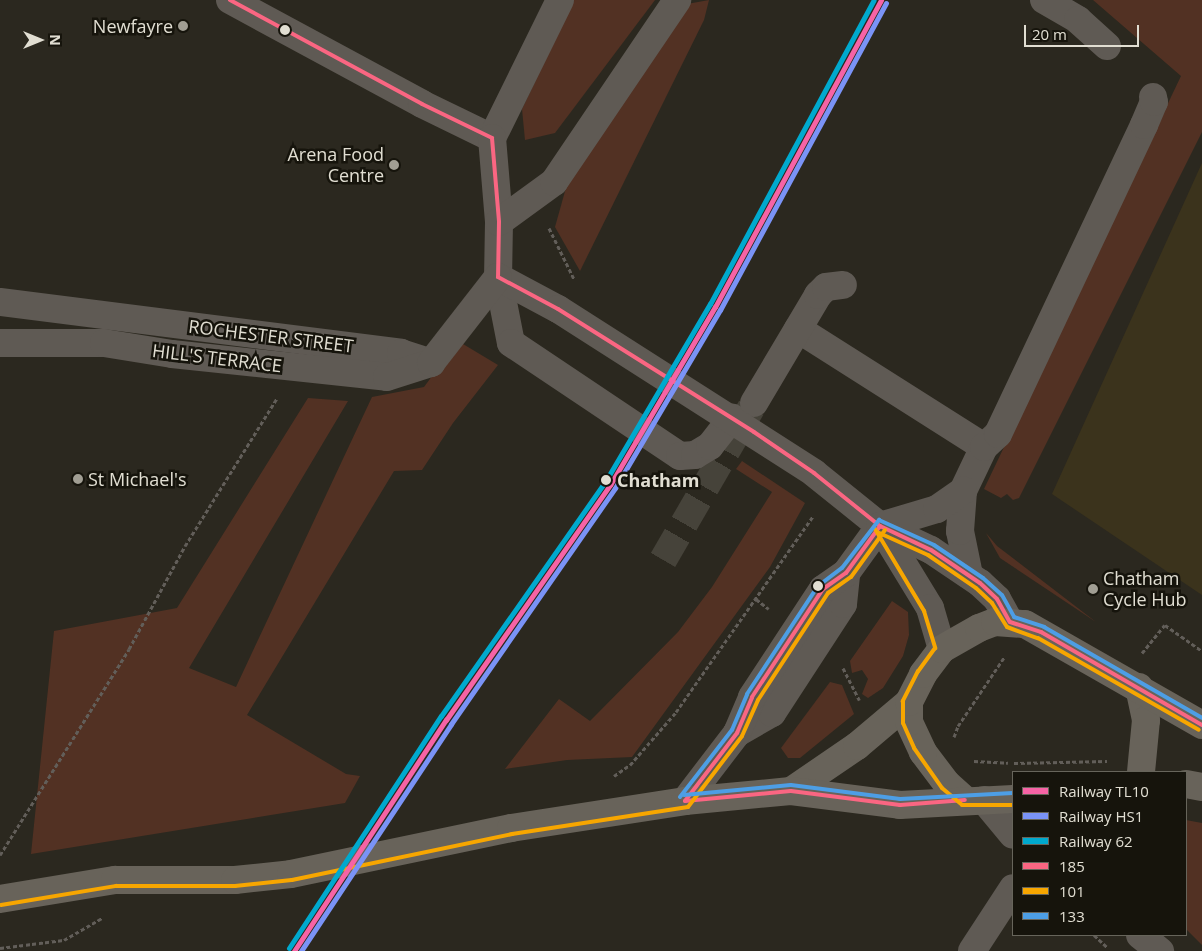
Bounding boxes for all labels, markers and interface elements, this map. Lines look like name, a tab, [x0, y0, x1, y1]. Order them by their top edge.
north arrow	[15, 15, 65, 65]
place label: Newfayre	[93, 15, 173, 37]
scale bar	[1027, 15, 1142, 47]
marker: Newfayre	[177, 20, 189, 32]
text: 20 m	[1032, 24, 1067, 44]
unlabelled marker	[280, 25, 290, 35]
text: N	[46, 34, 65, 46]
place label: Arena Food Centre	[287, 144, 384, 186]
marker: Arena Food Centre	[388, 159, 400, 171]
street label: ROCHESTER STREET	[187, 315, 355, 357]
street label: HILL'S TERRACE	[151, 339, 283, 377]
place label: St Michael's	[88, 468, 187, 490]
place label: Chatham	[617, 469, 699, 491]
marker: St Michael's	[72, 473, 84, 485]
marker: Chatham	[599, 473, 613, 487]
place label: Chatham Cycle Hub	[1103, 568, 1187, 610]
unlabelled marker	[813, 581, 823, 591]
marker: Chatham Cycle Hub	[1087, 583, 1099, 595]
legend	[1012, 771, 1187, 936]
text: Railway TL10	[1059, 781, 1149, 801]
text: Railway HS1	[1059, 806, 1143, 826]
text: Railway 62	[1059, 831, 1133, 851]
text: 185	[1059, 856, 1085, 876]
text: 101	[1059, 881, 1085, 901]
text: 133	[1059, 906, 1085, 926]

